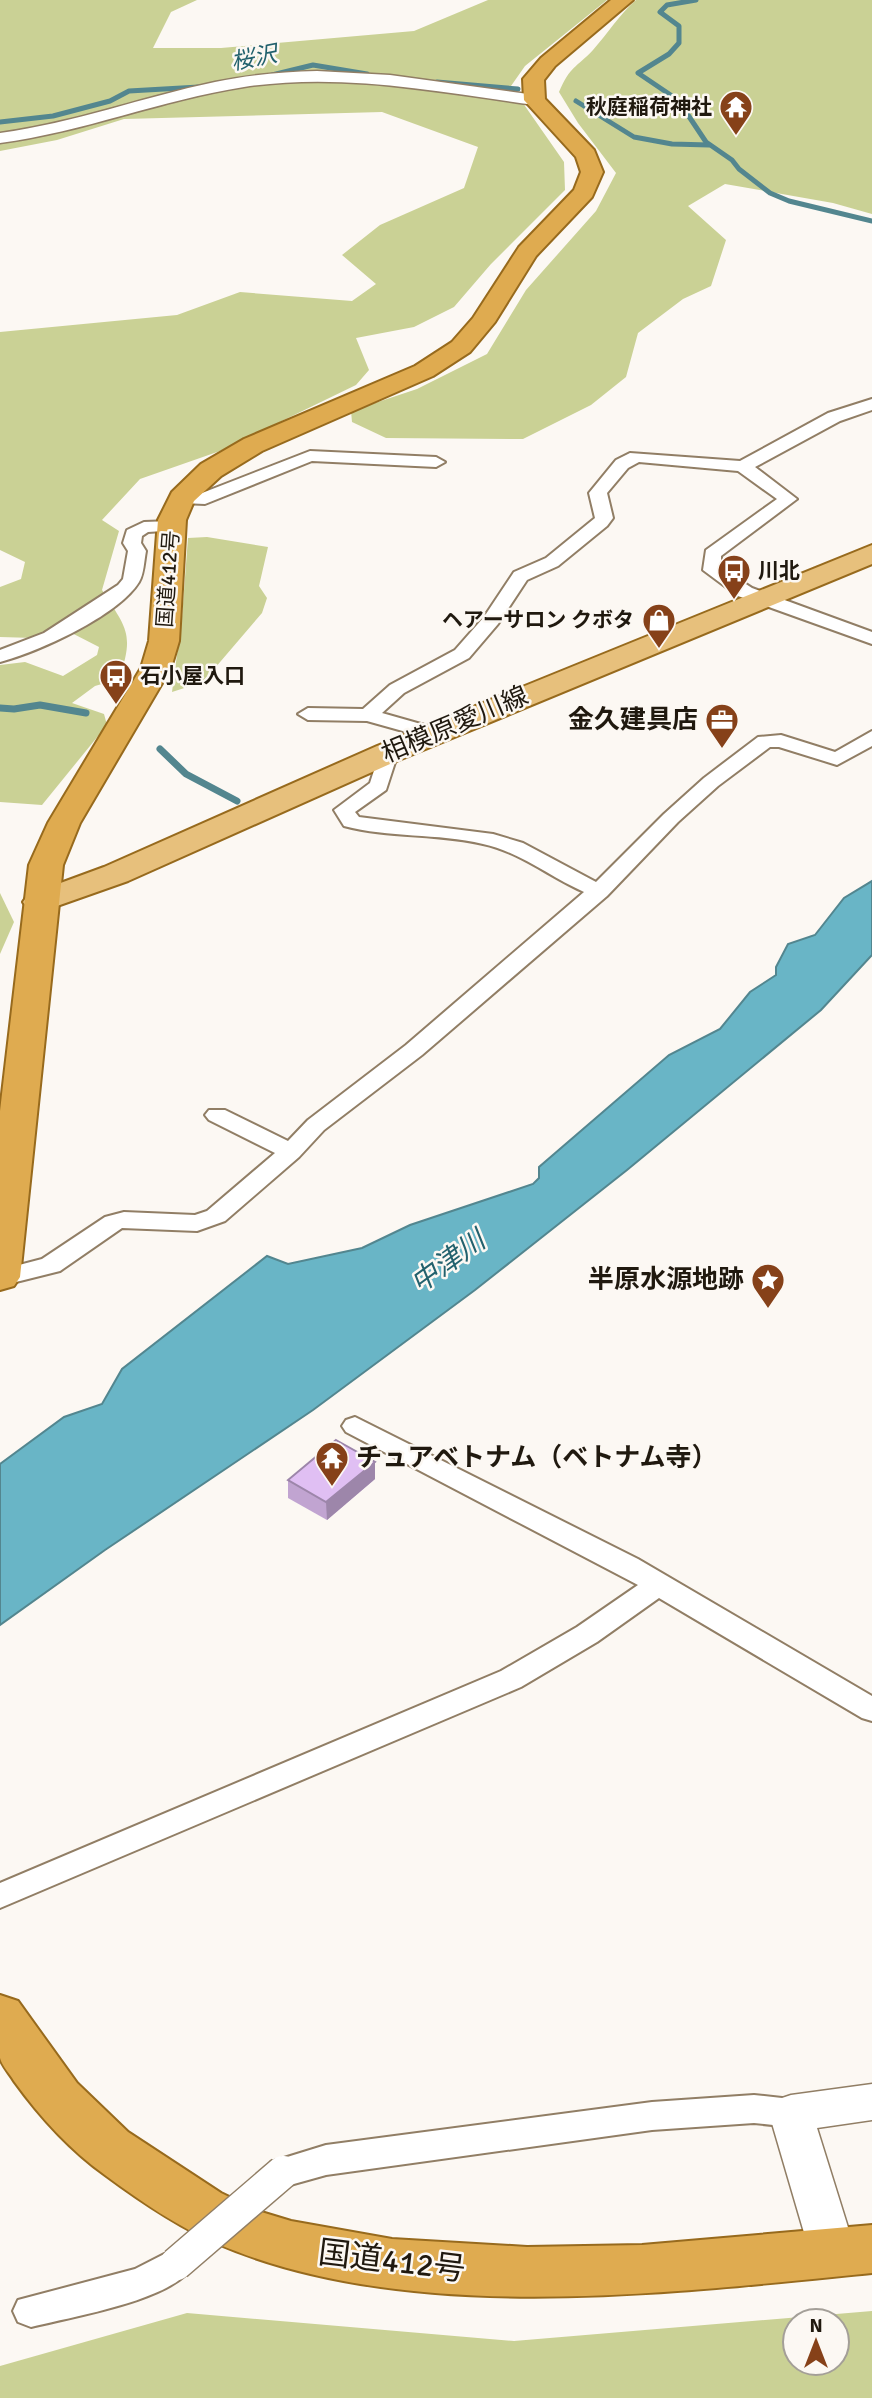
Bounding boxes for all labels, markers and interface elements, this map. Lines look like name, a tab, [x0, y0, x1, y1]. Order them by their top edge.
water label: 桜沢	[229, 39, 282, 77]
temple icon: 秋庭稲荷神社	[717, 88, 755, 137]
place label: 秋庭稲荷神社	[586, 94, 712, 120]
street label: 国道412号	[152, 530, 184, 628]
bus stop icon: 川北	[715, 552, 753, 601]
place label: 川北	[758, 558, 800, 584]
shop icon: ヘアーサロン クボタ	[640, 601, 678, 650]
place label: ヘアーサロン クボタ	[442, 607, 634, 633]
bus stop icon: 石小屋入口	[97, 657, 135, 706]
place label: 石小屋入口	[140, 663, 245, 689]
street label: 相模原愛川線	[377, 680, 533, 770]
office icon: 金久建具店	[703, 701, 741, 750]
place label: 金久建具店	[568, 704, 698, 736]
water label: 中津川	[404, 1222, 494, 1300]
place icon: 半原水源地跡	[749, 1261, 787, 1310]
place label: 半原水源地跡	[588, 1264, 744, 1296]
temple icon: チュアベトナム（ベトナム寺）	[313, 1439, 351, 1488]
place label: チュアベトナム（ベトナム寺）	[356, 1442, 717, 1474]
street label: 国道412号	[316, 2233, 468, 2289]
north arrow	[781, 2307, 851, 2377]
text: N	[809, 2314, 823, 2338]

